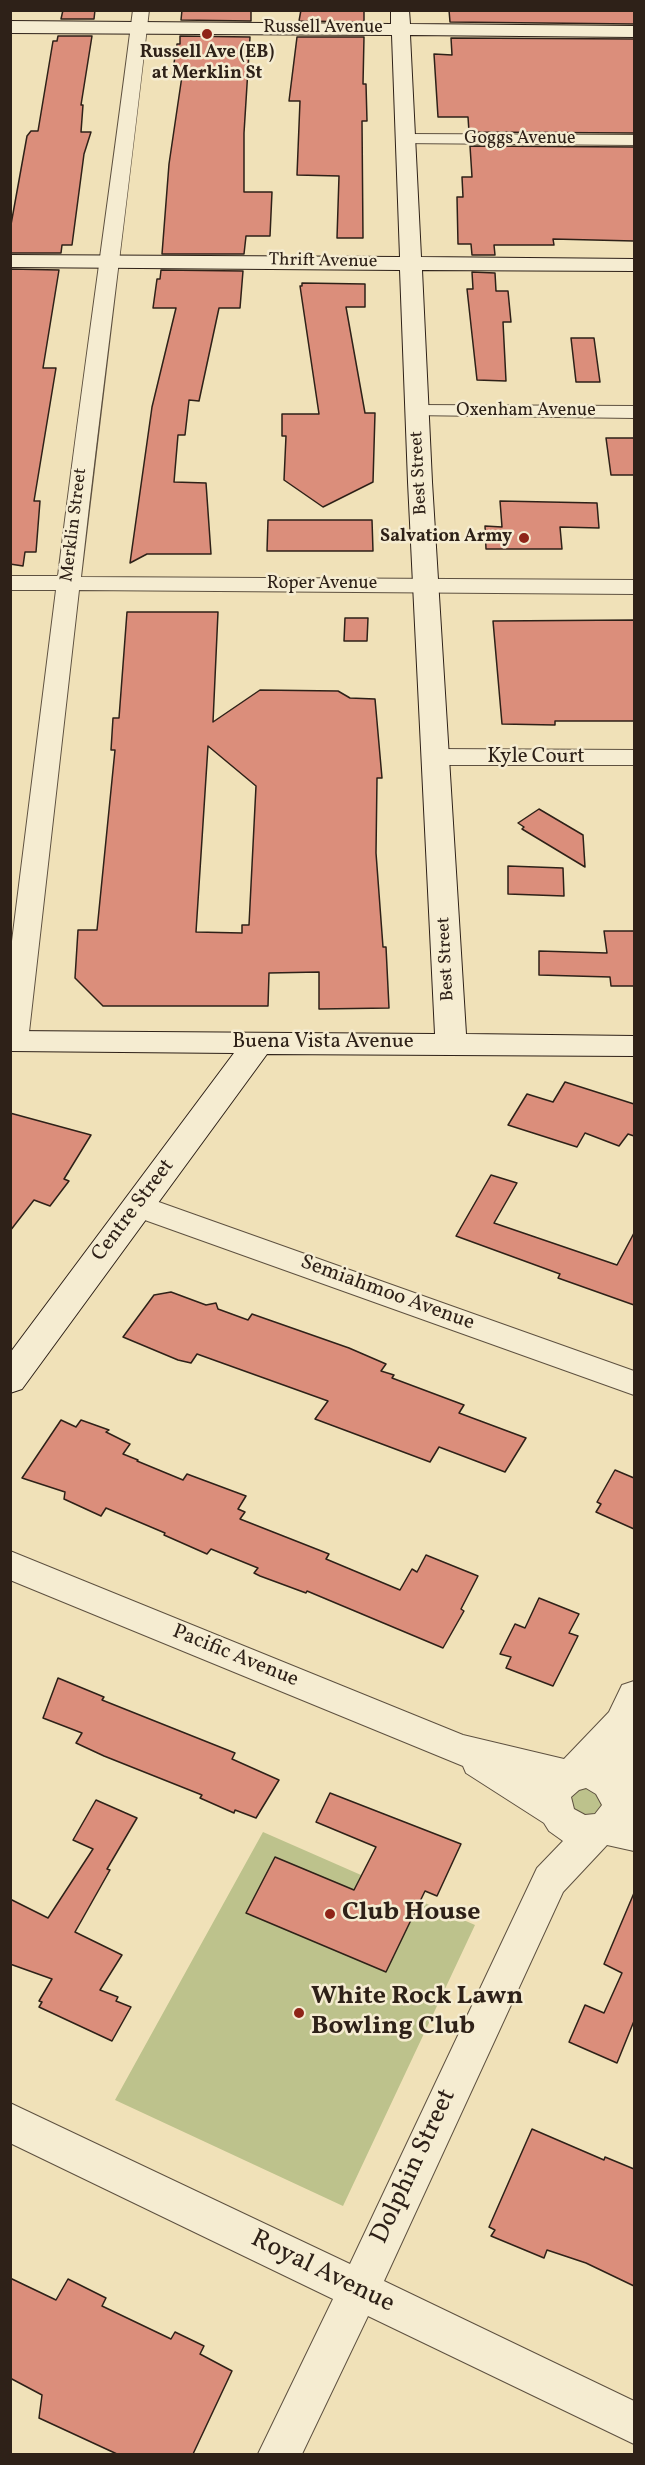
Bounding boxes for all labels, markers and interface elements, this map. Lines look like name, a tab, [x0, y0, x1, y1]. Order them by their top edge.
street label: Russell Avenue	[263, 18, 383, 40]
marker: Russell Ave (EB) at Merklin St	[200, 27, 214, 41]
place label: Russell Ave (EB) at Merklin St	[140, 43, 274, 86]
street label: Goggs Avenue	[464, 129, 576, 151]
street label: Thrift Avenue	[268, 250, 378, 274]
street label: Oxenham Avenue	[456, 401, 596, 423]
street label: Best Street	[407, 430, 433, 516]
street label: Merklin Street	[57, 467, 93, 583]
place label: Salvation Army	[380, 527, 512, 549]
marker: Salvation Army	[517, 531, 531, 545]
street label: Roper Avenue	[267, 574, 377, 596]
street label: Kyle Court	[487, 745, 585, 771]
street label: Best Street	[434, 916, 460, 1002]
street label: Buena Vista Avenue	[232, 1030, 414, 1056]
street label: Centre Street	[87, 1155, 181, 1267]
street label: Semiahmoo Avenue	[297, 1251, 477, 1337]
street label: Pacific Avenue	[168, 1620, 302, 1694]
place label: Club House	[342, 1898, 481, 1930]
marker: Club House	[323, 1907, 337, 1921]
place label: White Rock Lawn Bowling Club	[311, 1982, 523, 2044]
marker: White Rock Lawn Bowling Club	[292, 2006, 306, 2020]
street label: Dolphin Street	[366, 2085, 464, 2249]
street label: Royal Avenue	[245, 2225, 399, 2321]

